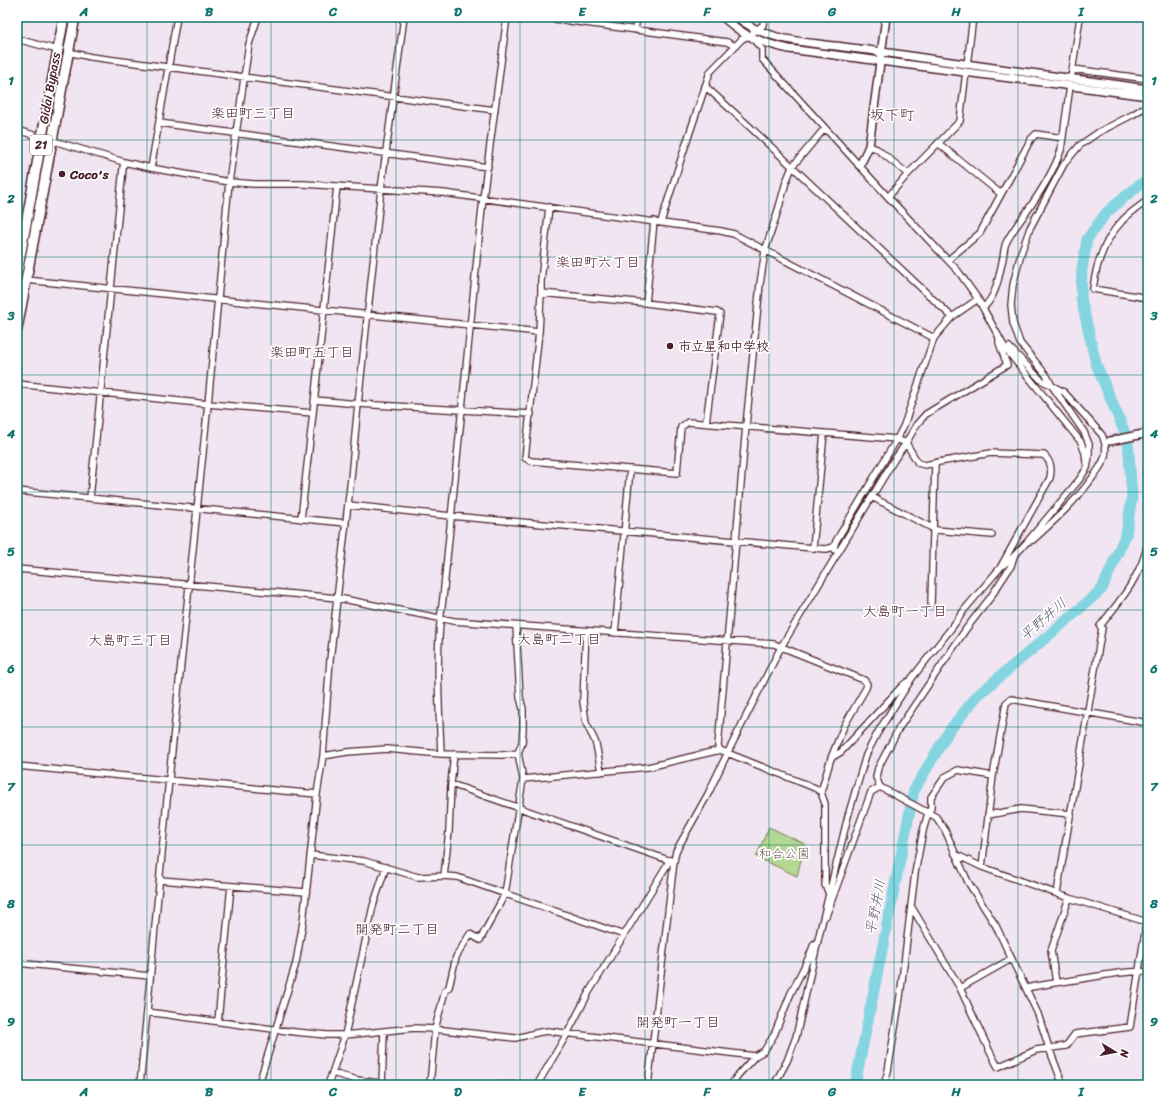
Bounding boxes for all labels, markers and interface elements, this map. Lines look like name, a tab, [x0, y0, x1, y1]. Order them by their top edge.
text: A	[79, 0, 88, 23]
text: B	[205, 0, 214, 23]
text: C	[328, 0, 338, 23]
text: D	[454, 0, 462, 23]
text: E	[578, 0, 587, 23]
text: F	[702, 0, 711, 23]
text: G	[827, 0, 837, 23]
text: H	[950, 0, 961, 23]
text: I	[1077, 0, 1085, 23]
street label: Gidai Bypass	[32, 50, 67, 126]
text: 1	[8, 69, 14, 92]
text: 1	[1151, 69, 1157, 92]
district label: 楽田町三丁目	[211, 101, 295, 126]
district label: 坂下町	[869, 102, 915, 128]
road number: 21	[30, 135, 52, 155]
place label: Coco's	[69, 163, 110, 186]
marker: Coco's	[57, 169, 67, 179]
text: 2	[6, 187, 15, 210]
text: 2	[1149, 187, 1158, 210]
district label: 楽田町六丁目	[556, 250, 640, 275]
text: 3	[6, 304, 15, 327]
text: 3	[1149, 304, 1158, 327]
place label: 市立星和中学校	[678, 335, 769, 358]
district label: 楽田町五丁目	[270, 340, 354, 365]
marker: 市立星和中学校	[665, 341, 675, 351]
text: 4	[6, 422, 16, 445]
text: 4	[1149, 422, 1159, 445]
text: 5	[7, 540, 15, 563]
text: 5	[1150, 540, 1158, 563]
water label: 平野井川	[1014, 592, 1073, 647]
district label: 大島町一丁目	[863, 599, 947, 624]
district label: 大島町二丁目	[517, 627, 601, 652]
district label: 大島町三丁目	[88, 628, 172, 653]
text: 6	[6, 657, 15, 680]
text: 6	[1149, 657, 1158, 680]
text: 7	[7, 775, 16, 798]
text: 7	[1150, 775, 1159, 798]
park label: 和合公園	[758, 842, 810, 865]
water label: 平野井川	[858, 877, 893, 937]
text: 8	[6, 892, 15, 915]
text: 8	[1149, 892, 1158, 915]
district label: 開発町二丁目	[355, 917, 439, 942]
text: 9	[7, 1010, 15, 1033]
district label: 開発町一丁目	[636, 1010, 720, 1035]
text: 9	[1150, 1010, 1158, 1033]
north arrow	[1095, 1032, 1135, 1072]
text: N	[1114, 1047, 1135, 1059]
text: A	[79, 1080, 88, 1102]
text: B	[205, 1080, 214, 1102]
text: C	[328, 1080, 338, 1102]
text: D	[454, 1080, 462, 1102]
text: E	[578, 1080, 587, 1102]
text: F	[702, 1080, 711, 1102]
text: G	[827, 1080, 837, 1102]
text: H	[950, 1080, 961, 1102]
text: I	[1077, 1080, 1085, 1102]

